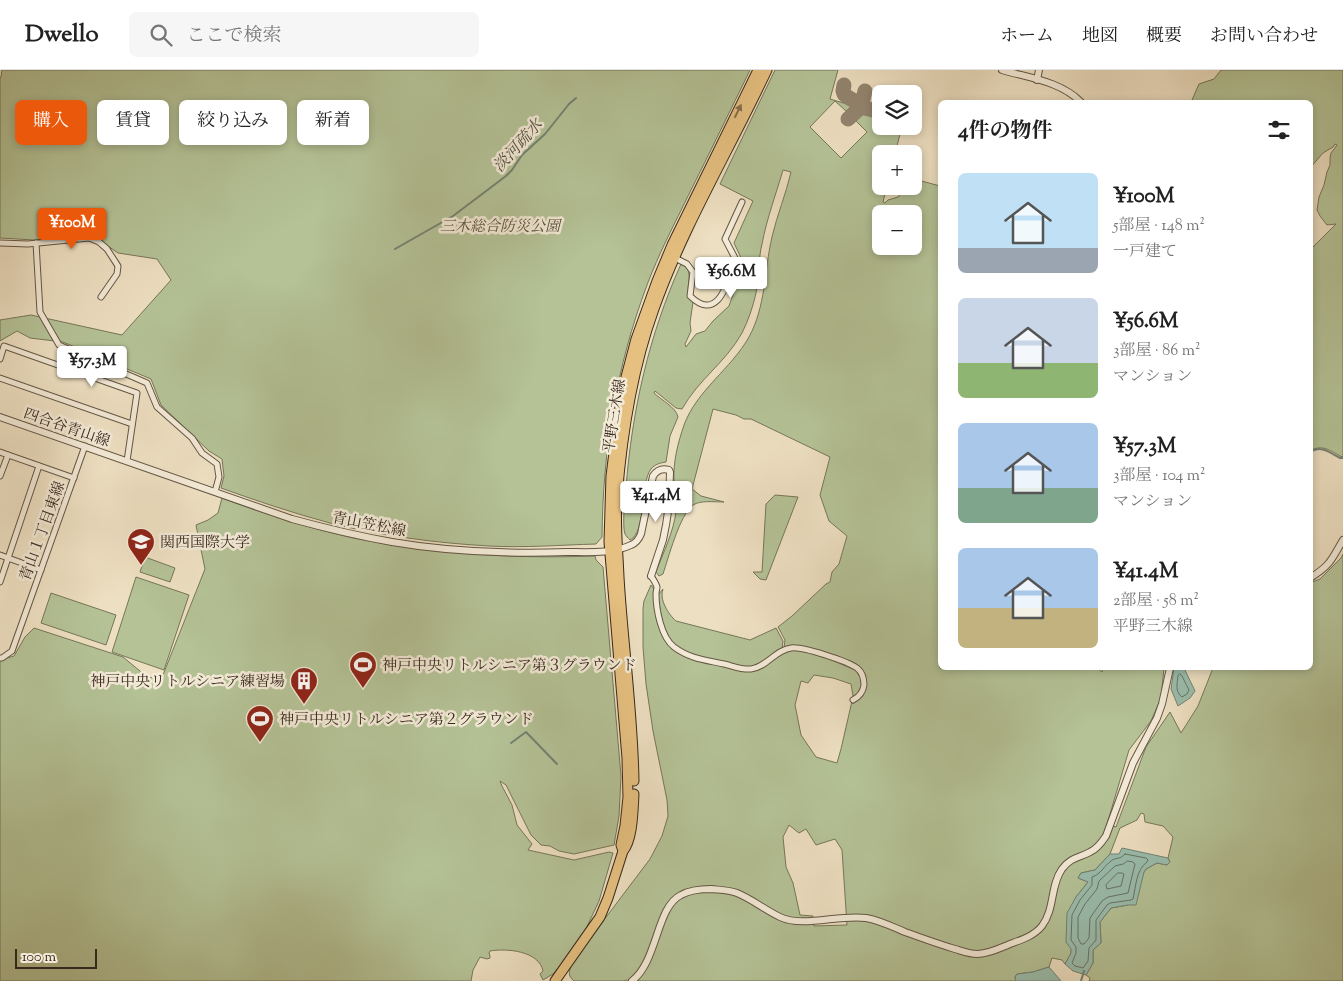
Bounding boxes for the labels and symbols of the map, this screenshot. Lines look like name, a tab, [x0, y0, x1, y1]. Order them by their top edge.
one-way arrow	[734, 104, 742, 118]
water label: 淡河疏水	[489, 114, 550, 178]
pin: ¥100M	[37, 208, 107, 250]
park label: 三木総合防災公園	[440, 217, 563, 238]
pin: ¥56.6M	[690, 256, 772, 299]
pin: ¥57.3M	[51, 346, 133, 388]
street label: 平野三木線	[599, 378, 632, 455]
street label: 四合谷青山線	[21, 404, 112, 453]
street label: 青山１丁目東線	[16, 479, 71, 584]
pin: ¥41.4M	[615, 480, 697, 523]
street label: 青山笠松線	[330, 508, 408, 543]
school or university icon: 関西国際大学	[126, 527, 156, 566]
place label: 関西国際大学	[160, 533, 250, 554]
sports icon: 神戸中央リトルシニア第３グラウンド	[348, 650, 378, 689]
place label: 神戸中央リトルシニア第３グラウンド	[382, 656, 637, 677]
building icon: 神戸中央リトルシニア練習場	[289, 666, 319, 705]
place label: 神戸中央リトルシニア練習場	[90, 672, 285, 693]
sports icon: 神戸中央リトルシニア第２グラウンド	[245, 704, 275, 743]
place label: 神戸中央リトルシニア第２グラウンド	[279, 710, 534, 731]
scale bar	[15, 946, 98, 969]

